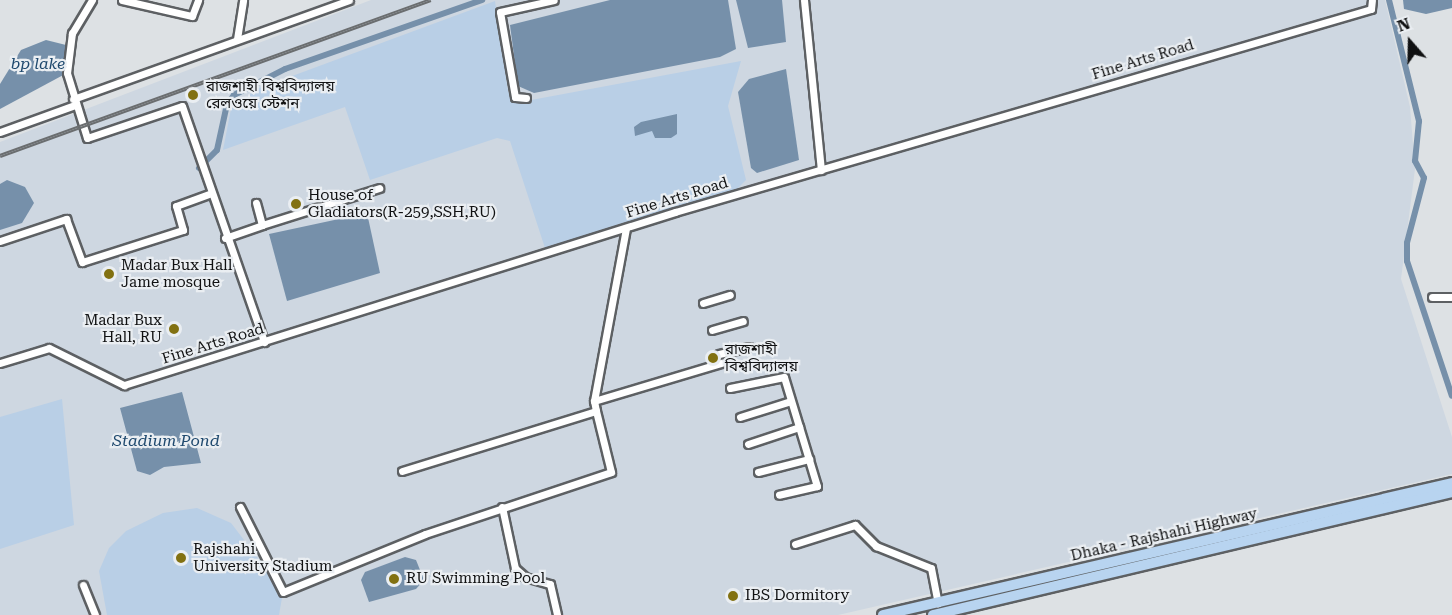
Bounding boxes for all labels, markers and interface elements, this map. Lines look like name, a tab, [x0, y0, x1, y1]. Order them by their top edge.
north arrow	[1380, 12, 1440, 72]
text: N	[1395, 14, 1413, 36]
street label: Fine Arts Road	[1090, 36, 1196, 84]
water label: bp lake	[11, 54, 65, 74]
place label: রাজশাহী বিশ্ববিদ্যালয় রেলওয়ে স্টেশন	[206, 77, 335, 112]
marker: রাজশাহী বিশ্ববিদ্যালয় রেলওয়ে স্টেশন	[184, 86, 202, 104]
street label: Fine Arts Road	[624, 174, 730, 222]
place label: House of Gladiators(R-259,SSH,RU)	[308, 186, 496, 221]
marker: House of Gladiators(R-259,SSH,RU)	[289, 197, 303, 211]
place label: Madar Bux Hall Jame mosque	[121, 256, 232, 291]
marker: Madar Bux Hall Jame mosque	[102, 267, 116, 281]
place label: Madar Bux Hall, RU	[84, 311, 162, 346]
street label: Fine Arts Road	[160, 320, 266, 368]
marker: Madar Bux Hall, RU	[167, 322, 181, 336]
place label: রাজশাহী বিশ্ববিদ্যালয়	[725, 340, 798, 375]
marker: রাজশাহী বিশ্ববিদ্যালয়	[706, 351, 720, 365]
water label: Stadium Pond	[112, 431, 220, 451]
street label: Dhaka - Rajshahi Highway	[1069, 505, 1259, 565]
place label: Rajshahi University Stadium	[193, 540, 332, 575]
marker: Rajshahi University Stadium	[174, 551, 188, 565]
place label: RU Swimming Pool	[406, 570, 545, 588]
marker: RU Swimming Pool	[387, 572, 401, 586]
place label: IBS Dormitory	[745, 587, 849, 605]
marker: IBS Dormitory	[726, 589, 740, 603]

